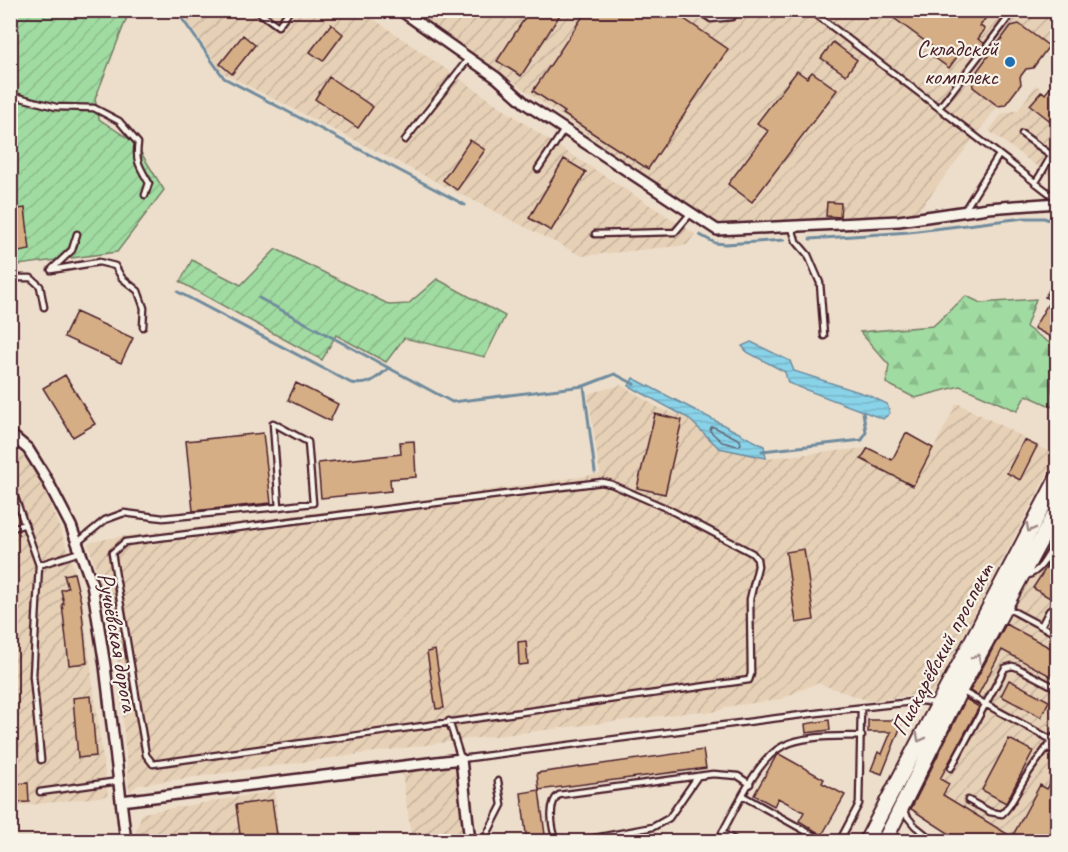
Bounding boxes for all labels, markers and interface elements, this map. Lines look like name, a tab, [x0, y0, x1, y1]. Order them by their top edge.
place label: Складской комплекс	[916, 33, 1000, 91]
marker: Складской комплекс	[1003, 55, 1017, 69]
one-way arrow	[1026, 522, 1037, 533]
street label: Пискарёвский проспект	[884, 557, 1000, 741]
street label: Ручьёвская дорога	[91, 570, 145, 715]
one-way arrow	[970, 654, 981, 665]
one-way arrow	[916, 732, 927, 743]

